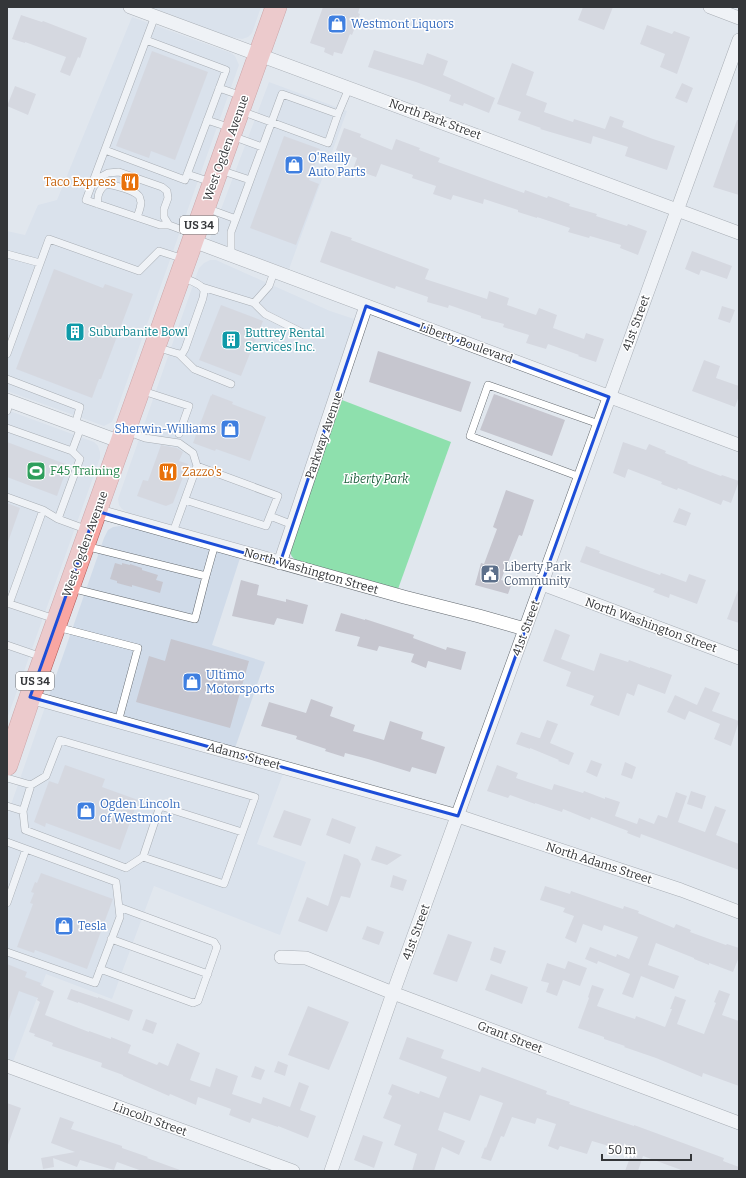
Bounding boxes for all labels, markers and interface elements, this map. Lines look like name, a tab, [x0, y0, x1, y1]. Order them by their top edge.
shop icon: Westmont Liquors	[326, 13, 348, 35]
place label: Westmont Liquors	[351, 17, 454, 31]
street label: West Ogden Avenue	[200, 93, 252, 203]
street label: North Park Street	[387, 96, 484, 142]
place label: O'Reilly Auto Parts	[308, 151, 366, 179]
shop icon: O'Reilly Auto Parts	[283, 154, 305, 176]
restaurant icon: Taco Express	[119, 171, 141, 193]
place label: Taco Express	[44, 175, 116, 189]
road number: US 34	[180, 216, 218, 234]
street label: 41st Street	[619, 293, 653, 353]
street label: Liberty Boulevard	[417, 320, 515, 366]
building icon: Suburbanite Bowl	[64, 321, 86, 343]
place label: Suburbanite Bowl	[89, 325, 188, 339]
place label: Buttrey Rental Services Inc.	[245, 326, 325, 354]
building icon: Buttrey Rental Services Inc.	[220, 329, 242, 351]
street label: Parkway Avenue	[302, 389, 346, 481]
shop icon: Sherwin-Williams	[219, 418, 241, 440]
place label: Sherwin-Williams	[115, 422, 216, 436]
sports icon: F45 Training	[25, 460, 47, 482]
restaurant icon: Zazzo's	[157, 461, 179, 483]
place label: F45 Training	[50, 464, 120, 478]
place label: Zazzo's	[182, 465, 222, 479]
park label: Liberty Park	[343, 472, 409, 486]
street label: West Ogden Avenue	[59, 489, 111, 599]
street label: North Washington Street	[242, 545, 381, 597]
place label: Liberty Park Community	[504, 560, 571, 588]
public building icon: Liberty Park Community	[479, 563, 501, 585]
street label: North Washington Street	[583, 595, 720, 656]
street label: 41st Street	[509, 598, 543, 658]
place label: Ultimo Motorsports	[206, 668, 275, 696]
shop icon: Ultimo Motorsports	[181, 671, 203, 693]
road number: US 34	[16, 672, 54, 690]
street label: Adams Street	[206, 739, 283, 773]
place label: Ogden Lincoln of Westmont	[100, 797, 181, 825]
shop icon: Ogden Lincoln of Westmont	[75, 800, 97, 822]
street label: North Adams Street	[544, 839, 654, 887]
street label: 41st Street	[399, 902, 433, 962]
shop icon: Tesla	[53, 915, 75, 937]
place label: Tesla	[78, 919, 107, 933]
street label: Grant Street	[475, 1018, 545, 1056]
street label: Lincoln Street	[111, 1099, 190, 1139]
scale bar	[602, 1136, 691, 1162]
text: 50 m	[608, 1143, 637, 1157]

